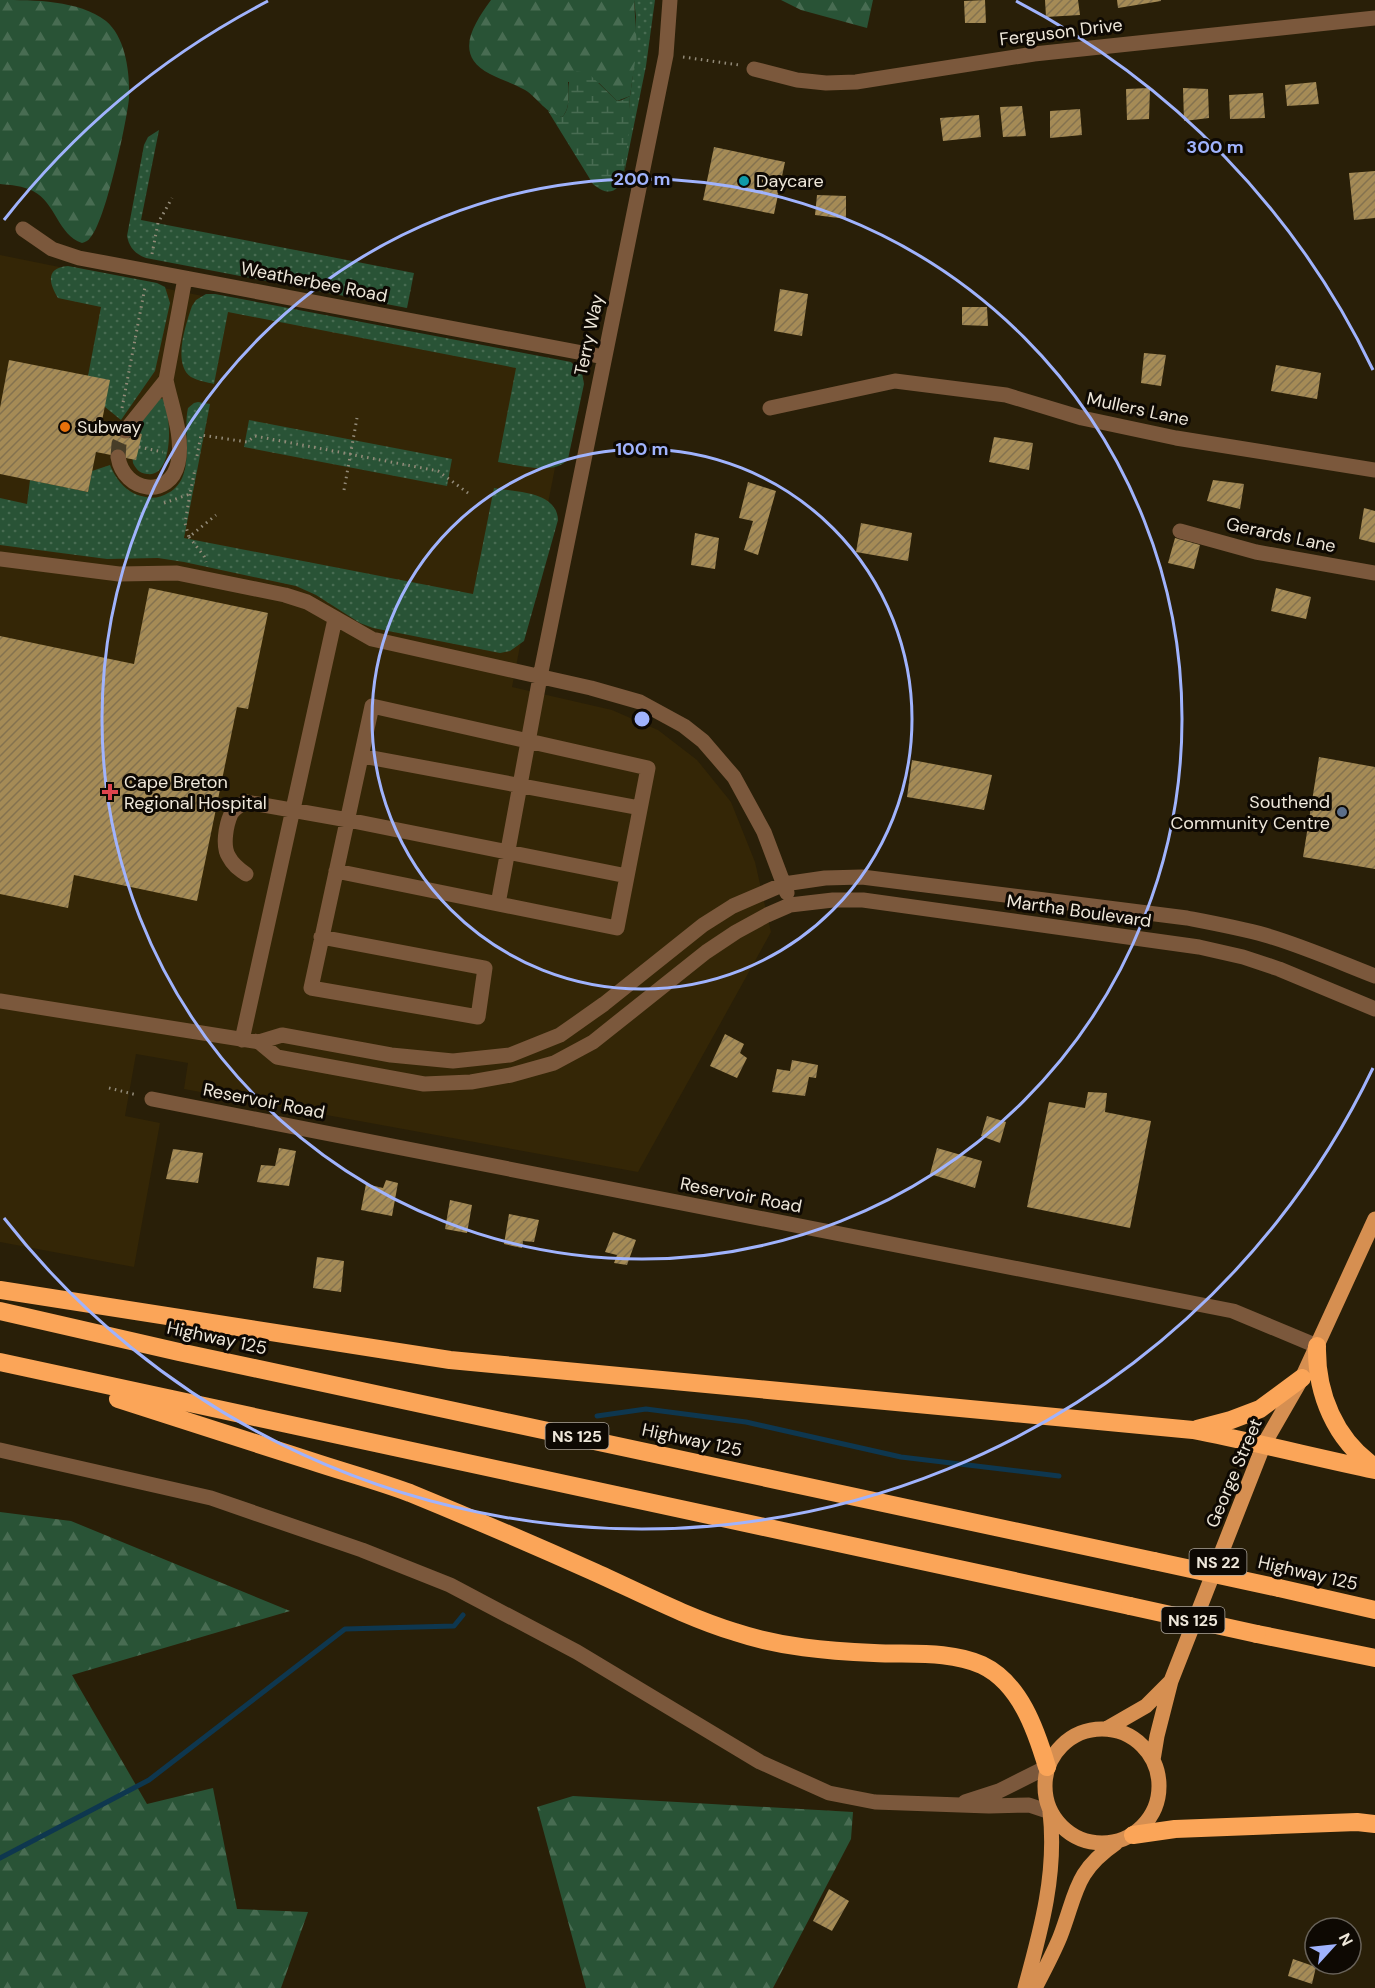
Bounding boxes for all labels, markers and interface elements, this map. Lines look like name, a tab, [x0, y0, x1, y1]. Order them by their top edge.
street label: Ferguson Drive	[998, 13, 1124, 51]
text: 300 m	[1186, 135, 1244, 159]
text: 200 m	[614, 167, 670, 191]
place label: Daycare	[756, 169, 824, 193]
marker: Daycare	[737, 174, 751, 188]
street label: Weatherbee Road	[239, 256, 389, 308]
street label: Terry Way	[569, 292, 609, 378]
street label: Mullers Lane	[1085, 386, 1191, 432]
place label: Subway	[77, 415, 142, 439]
marker: Subway	[58, 420, 72, 434]
text: 100 m	[615, 437, 669, 461]
street label: Gerards Lane	[1224, 512, 1338, 558]
centre of rings	[632, 709, 652, 729]
place label: Cape Breton Regional Hospital	[124, 770, 267, 815]
marker: Cape Breton Regional Hospital	[101, 783, 119, 801]
place label: Southend Community Centre	[1170, 790, 1330, 835]
marker: Southend Community Centre	[1335, 805, 1349, 819]
street label: Martha Boulevard	[1005, 889, 1153, 933]
street label: Reservoir Road	[201, 1077, 327, 1125]
street label: Reservoir Road	[678, 1171, 804, 1219]
street label: Highway 125	[165, 1316, 269, 1360]
street label: George Street	[1200, 1415, 1268, 1531]
street label: Highway 125	[640, 1418, 744, 1462]
road number: NS 125	[546, 1423, 608, 1449]
road number: NS 22	[1190, 1549, 1246, 1575]
street label: Highway 125	[1256, 1550, 1360, 1596]
road number: NS 125	[1162, 1607, 1224, 1633]
north arrow	[1303, 1916, 1363, 1976]
text: N	[1334, 1929, 1358, 1949]

